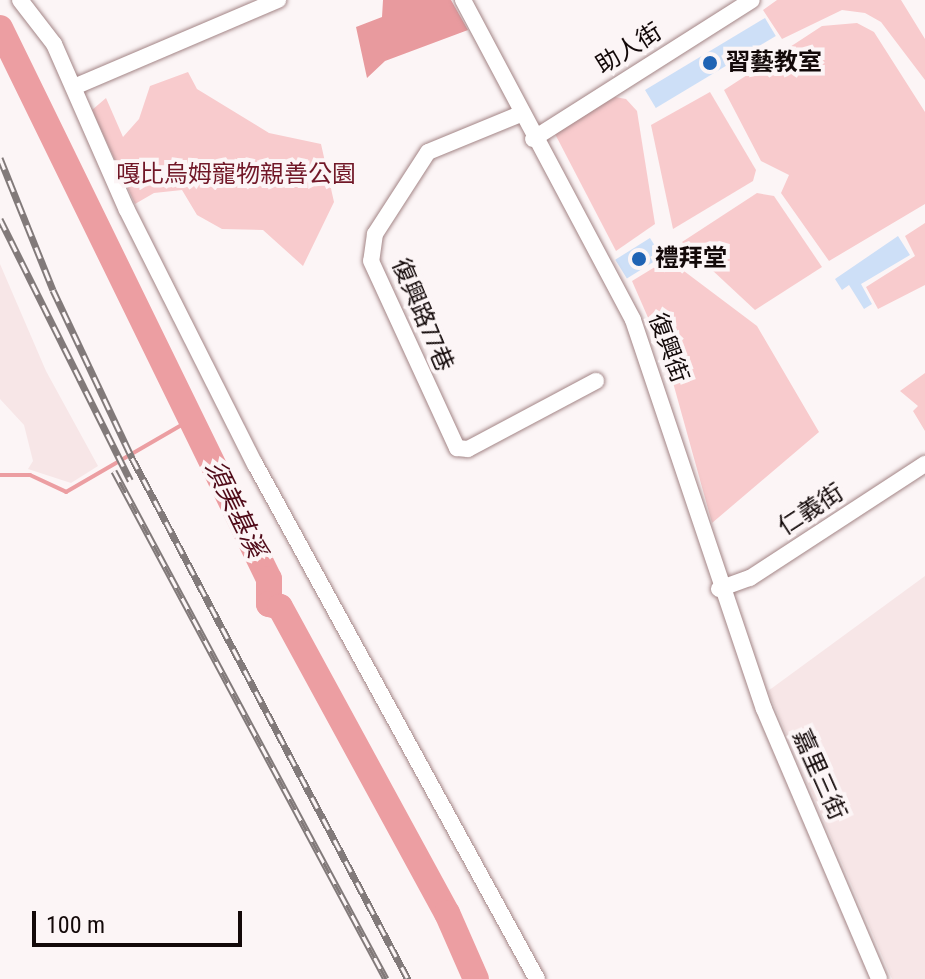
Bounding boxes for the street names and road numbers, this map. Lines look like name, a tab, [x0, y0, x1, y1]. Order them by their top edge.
street label: 助人街	[591, 18, 667, 80]
street label: 復興路77巷	[385, 254, 459, 376]
street label: 復興街	[642, 309, 694, 387]
street label: 仁義街	[773, 478, 849, 542]
street label: 嘉里三街	[786, 725, 852, 825]

